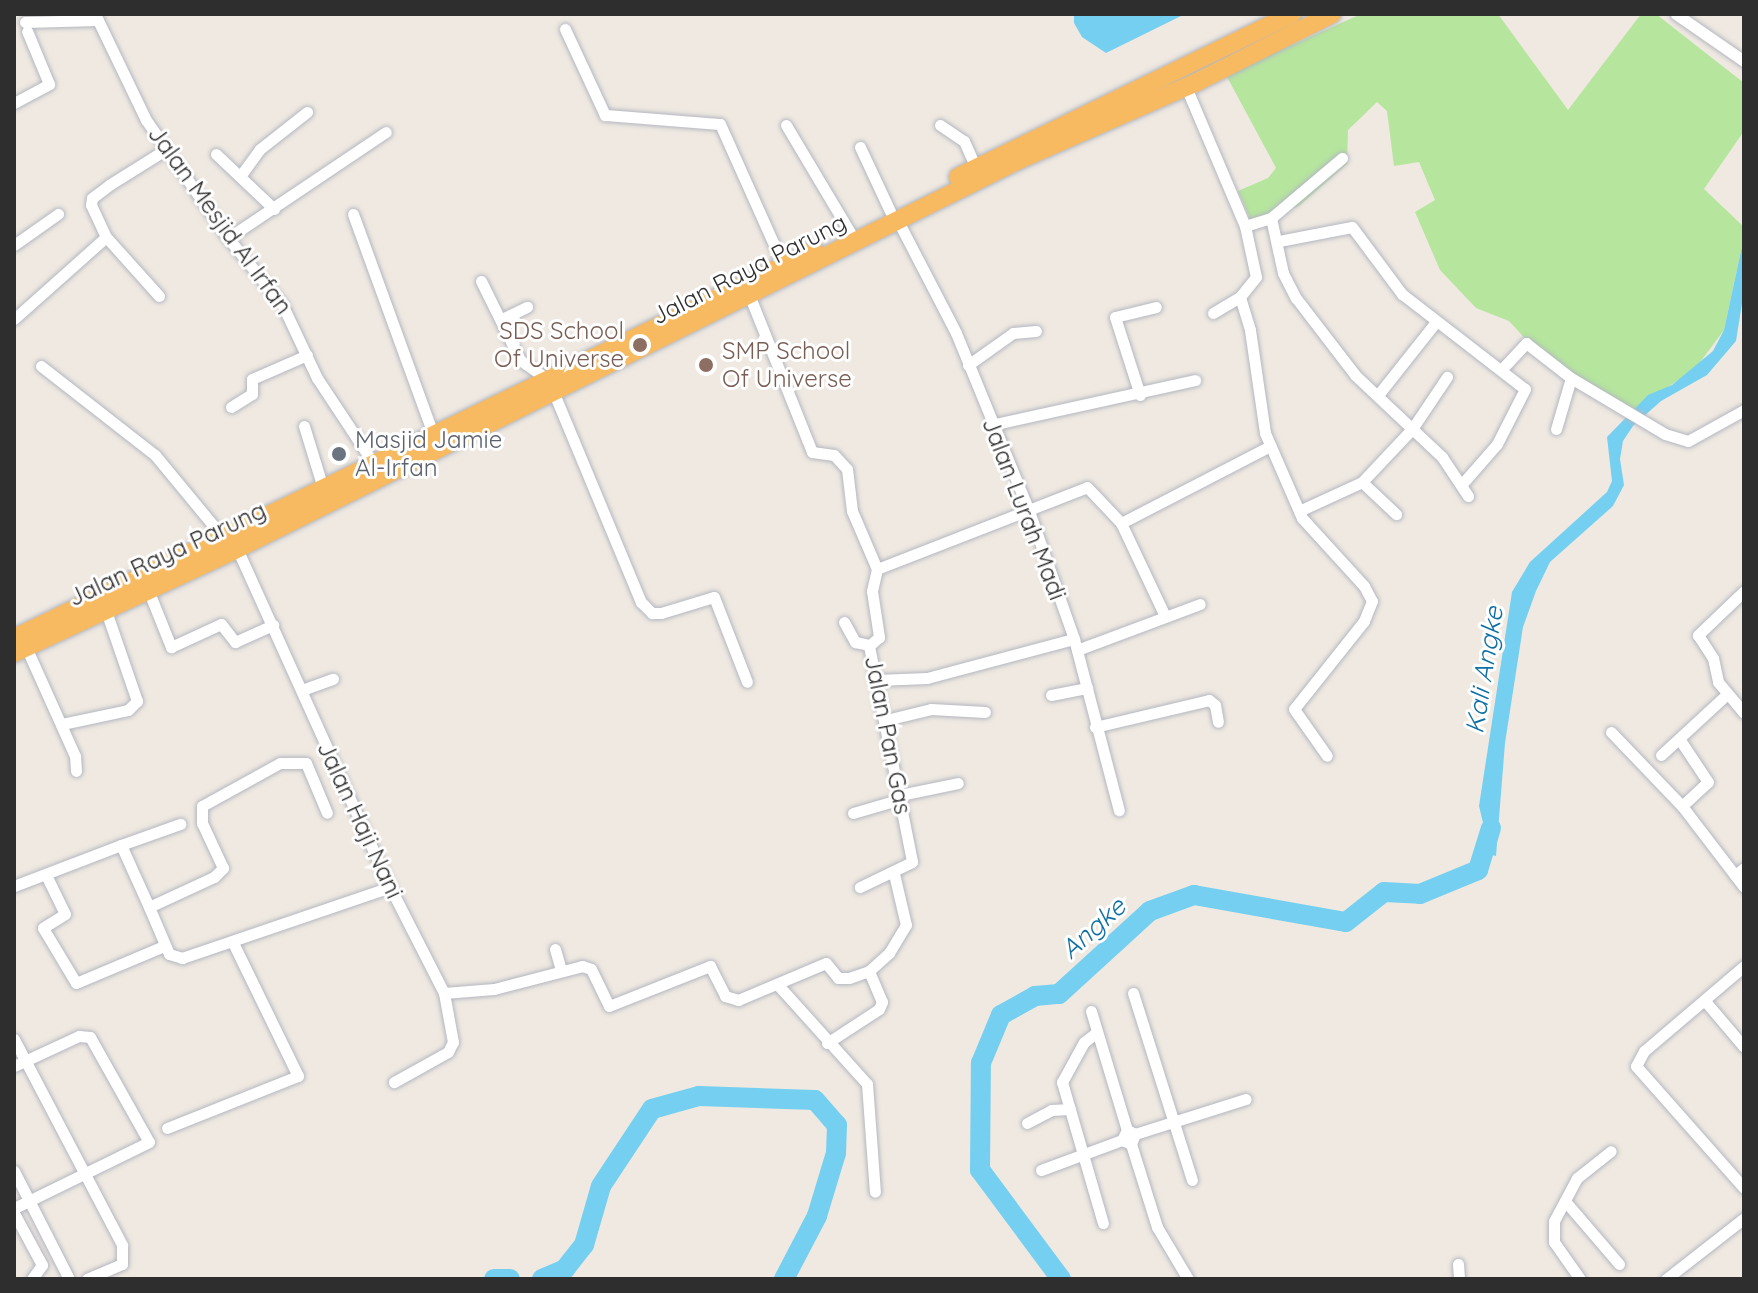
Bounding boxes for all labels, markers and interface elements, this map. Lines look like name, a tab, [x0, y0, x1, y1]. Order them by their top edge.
street label: Jalan Mesjid Al Irfan	[142, 120, 298, 320]
street label: Jalan Raya Parung	[647, 207, 851, 331]
place label: SDS School Of Universe	[494, 317, 624, 373]
marker: SDS School Of Universe	[631, 336, 649, 354]
place label: SMP School Of Universe	[722, 337, 852, 393]
marker: SMP School Of Universe	[697, 356, 715, 374]
street label: Jalan Lurah Madi	[976, 414, 1072, 604]
place label: Masjid Jamie Al-Irfan	[355, 426, 502, 482]
marker: Masjid Jamie Al-Irfan	[330, 445, 348, 463]
street label: Jalan Raya Parung	[64, 496, 270, 612]
water label: Kali Angke	[1459, 604, 1509, 736]
street label: Jalan Pan Gas	[859, 653, 917, 817]
street label: Jalan Haji Nani	[311, 737, 409, 903]
water label: Angke	[1054, 891, 1132, 965]

